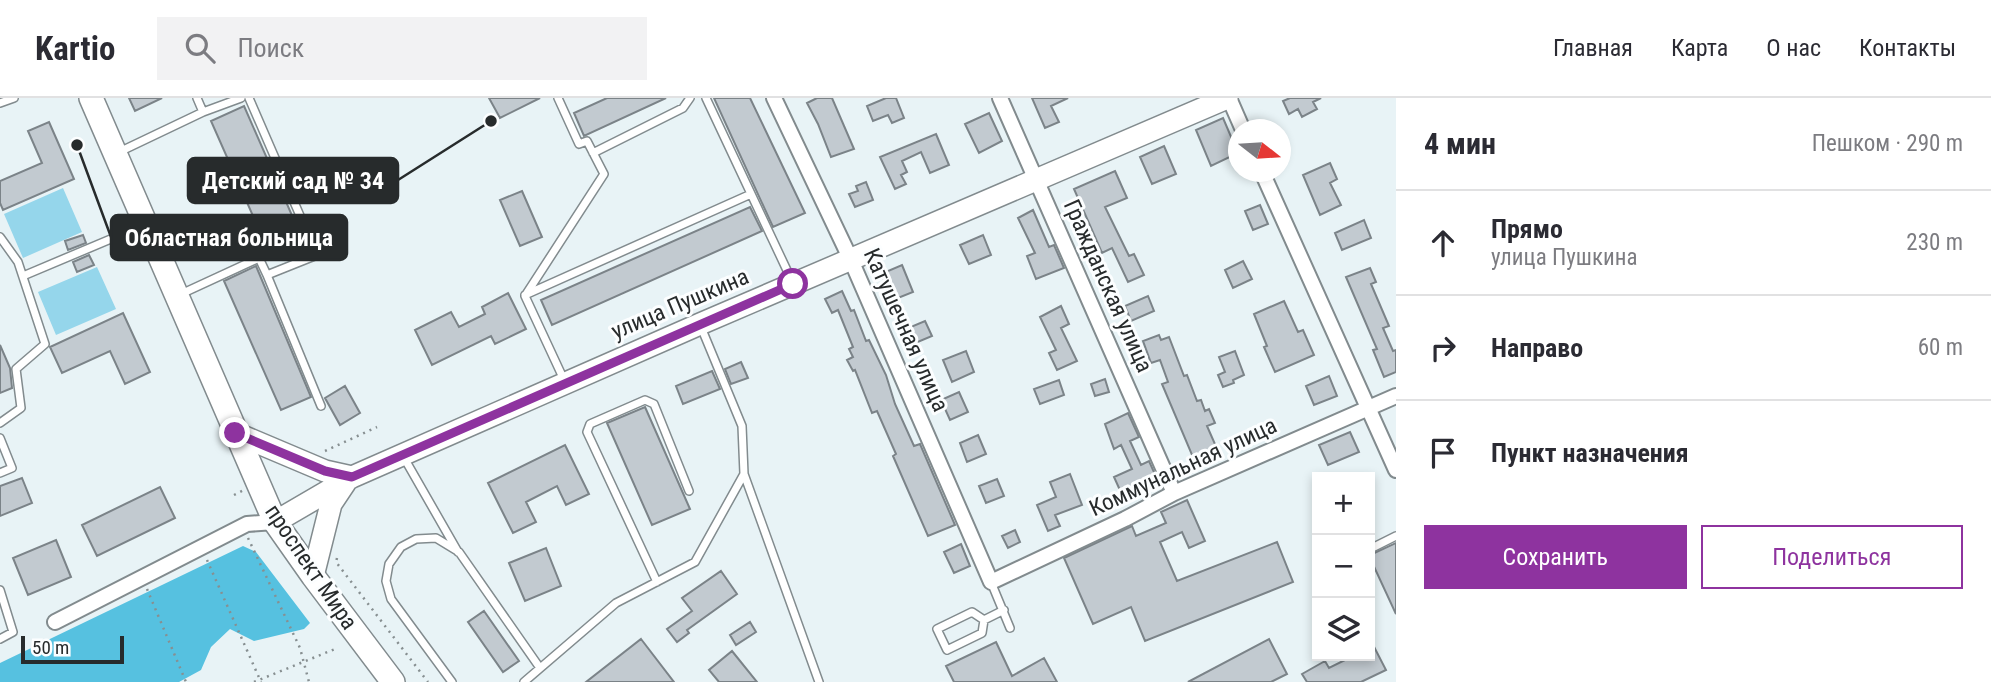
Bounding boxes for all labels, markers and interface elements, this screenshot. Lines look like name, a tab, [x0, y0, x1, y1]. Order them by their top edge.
search box	[157, 17, 647, 80]
text: Kartio	[35, 29, 115, 68]
icon: search	[181, 29, 219, 67]
text: Поиск	[237, 33, 304, 63]
text: Главная	[1553, 34, 1633, 62]
text: Карта	[1671, 34, 1728, 62]
text: О нас	[1766, 34, 1821, 62]
text: Контакты	[1859, 34, 1956, 62]
north arrow	[1228, 119, 1291, 182]
text: 4 мин	[1424, 126, 1496, 161]
text: Пешком · 290 m	[1812, 130, 1963, 157]
callout: Детский сад № 34	[188, 158, 398, 203]
text: Детский сад № 34	[202, 167, 384, 195]
street label: Гражданская улица	[1058, 195, 1158, 377]
text: Прямо	[1491, 214, 1563, 244]
callout: Областная больница	[111, 215, 347, 260]
text: Областная больница	[125, 224, 333, 252]
icon: ahead	[1424, 224, 1462, 262]
text: 230 m	[1906, 229, 1963, 256]
street label: Катушечная улица	[858, 244, 954, 416]
text: улица Пушкина	[1491, 244, 1637, 271]
street label: улица Пушкина	[607, 263, 753, 345]
route start	[777, 268, 808, 299]
icon: right	[1424, 329, 1462, 367]
text: Направо	[1491, 333, 1583, 363]
text: 60 m	[1918, 334, 1963, 361]
street label: Коммунальная улица	[1085, 412, 1281, 522]
route end	[219, 417, 250, 448]
icon: arrive	[1424, 434, 1462, 472]
text: Пункт назначения	[1491, 438, 1689, 468]
map controls	[1312, 472, 1375, 661]
button: +	[1312, 472, 1375, 535]
street label: проспект Мира	[259, 499, 363, 635]
button: Сохранить	[1424, 525, 1687, 589]
button: Поделиться	[1701, 525, 1963, 589]
button: −	[1312, 535, 1375, 598]
button: layers	[1312, 598, 1375, 661]
scale bar	[21, 633, 124, 665]
text: 50 m	[32, 636, 69, 659]

